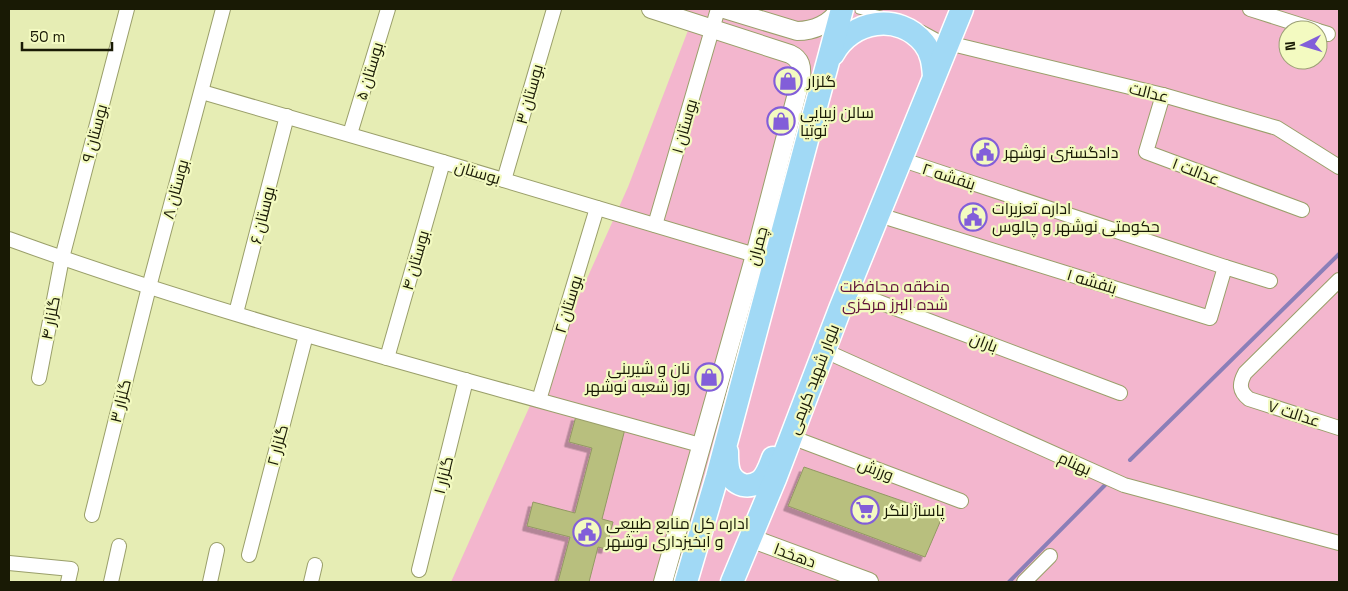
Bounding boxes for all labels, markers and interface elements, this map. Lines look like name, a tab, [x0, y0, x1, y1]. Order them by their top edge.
scale bar	[22, 20, 112, 52]
north arrow	[1278, 20, 1328, 70]
text: 50 m	[30, 27, 65, 46]
street label: بوستان ۵	[351, 40, 388, 103]
text: N	[1281, 41, 1299, 52]
street label: بوستان ۳	[511, 62, 548, 127]
shop icon: گلزار	[773, 66, 803, 96]
place label: گلزار	[806, 71, 836, 92]
street label: عدالت	[1127, 77, 1171, 107]
street label: بوستان ۱	[667, 96, 702, 156]
street label: بوستان ۹	[77, 102, 112, 164]
place label: سالن زیبایی توتیا	[800, 102, 874, 141]
shop icon: سالن زیبایی توتیا	[766, 106, 796, 136]
public building icon: دادگستری نوشهر	[970, 137, 1000, 167]
place label: دادگستری نوشهر	[1003, 142, 1118, 163]
street label: عدالت ۱	[1169, 153, 1222, 190]
street label: بوستان	[452, 156, 503, 189]
street label: بوستان ۸	[157, 157, 194, 221]
street label: بنفشه ۲	[920, 158, 978, 195]
street label: بوستان ۶	[245, 184, 280, 246]
place label: اداره تعزیرات حکومتی نوشهر و چالوس	[992, 198, 1160, 238]
public building icon: اداره تعزیرات حکومتی نوشهر و چالوس	[958, 202, 988, 232]
street label: چمران	[742, 224, 774, 268]
street label: بوستان ۴	[397, 228, 434, 293]
street label: بنفشه ۱	[1064, 264, 1119, 299]
street label: بوستان ۲	[550, 273, 587, 336]
park label: منطقه محافظت شده البرز مرکزی	[840, 276, 950, 315]
street label: گلزار ۴	[36, 295, 65, 342]
street label: بلوار شهید کریمی	[783, 321, 844, 437]
street label: باران	[967, 328, 1001, 357]
place label: نان و شیرینی روز شعبه نوشهر	[584, 358, 690, 397]
shop icon: نان و شیرینی روز شعبه نوشهر	[694, 362, 724, 392]
street label: گلزار ۳	[105, 377, 136, 425]
street label: ۷ عدالت	[1265, 395, 1323, 432]
street label: گلزار ۲	[262, 422, 293, 468]
street label: بهنام	[1054, 447, 1095, 481]
street label: ورزش	[855, 453, 897, 486]
street label: گلزار ۱	[429, 454, 458, 496]
supermarket icon: پاساژ لنگر	[850, 495, 880, 525]
place label: پاساژ لنگر	[883, 500, 945, 522]
place label: اداره كل منابع طبيعی و آبخيزداری نوشهر	[605, 513, 749, 552]
public building icon: اداره كل منابع طبيعی و آبخيزداری نوشهر	[572, 517, 602, 547]
street label: دهخدا	[771, 538, 819, 573]

